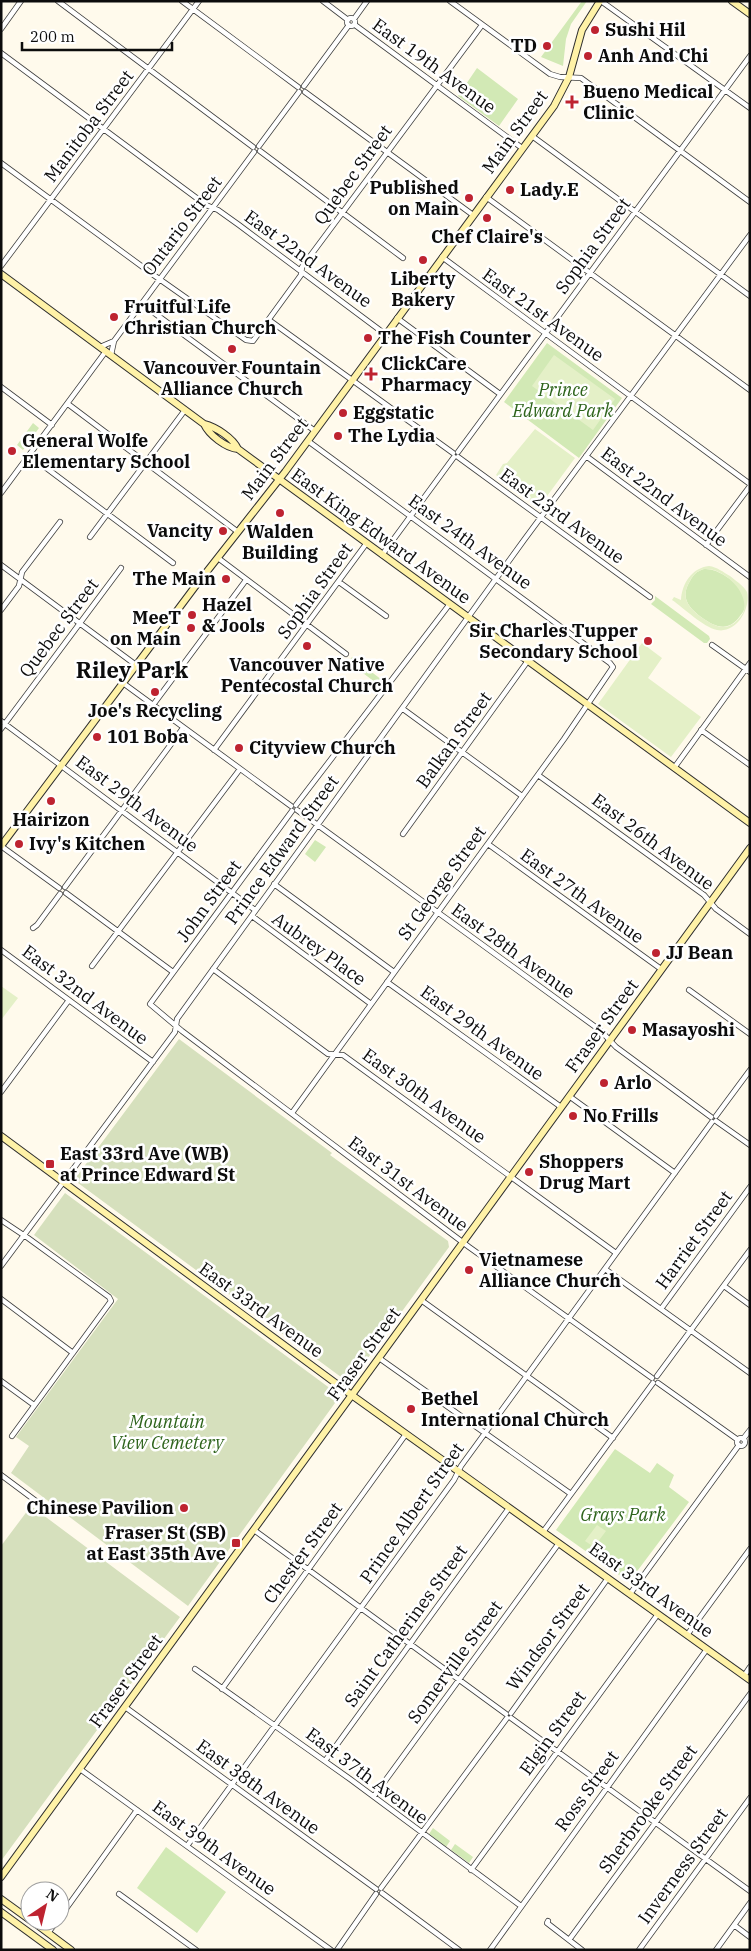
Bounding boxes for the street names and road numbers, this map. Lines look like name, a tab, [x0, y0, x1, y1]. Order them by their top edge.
street label: East 19th Avenue	[368, 13, 501, 118]
street label: Manitoba Street	[39, 65, 138, 186]
street label: Main Street	[477, 86, 553, 178]
street label: Quebec Street	[309, 120, 397, 229]
street label: Ontario Street	[137, 171, 227, 280]
street label: Sophia Street	[550, 193, 635, 298]
street label: East 22nd Avenue	[240, 205, 377, 313]
street label: East 21st Avenue	[478, 263, 609, 366]
street label: Main Street	[236, 413, 313, 505]
street label: East 22nd Avenue	[597, 442, 732, 552]
street label: East King Edward Avenue	[287, 463, 476, 609]
street label: East 23rd Avenue	[495, 463, 629, 569]
street label: East 24th Avenue	[404, 489, 537, 594]
street label: Sophia Street	[272, 538, 357, 643]
street label: Quebec Street	[14, 574, 103, 682]
street label: Balkan Street	[411, 687, 496, 793]
street label: East 29th Avenue	[72, 750, 203, 857]
street label: Prince Edward Street	[220, 771, 343, 929]
street label: East 26th Avenue	[588, 788, 719, 895]
street label: St George Street	[392, 821, 491, 944]
street label: East 27th Avenue	[516, 843, 649, 948]
street label: John Street	[171, 855, 246, 946]
street label: East 28th Avenue	[447, 898, 580, 1003]
street label: Aubrey Place	[268, 907, 371, 990]
street label: East 32nd Avenue	[18, 940, 153, 1050]
street label: Fraser Street	[560, 975, 643, 1077]
street label: East 29th Avenue	[416, 980, 549, 1085]
street label: East 30th Avenue	[358, 1043, 491, 1148]
street label: East 31st Avenue	[344, 1131, 473, 1236]
street label: Harriet Street	[650, 1186, 737, 1294]
street label: East 33rd Avenue	[194, 1257, 328, 1363]
street label: Fraser Street	[322, 1303, 405, 1405]
street label: Prince Albert Street	[354, 1438, 469, 1588]
street label: Chester Street	[258, 1497, 347, 1608]
street label: East 33rd Avenue	[584, 1537, 718, 1643]
street label: Saint Catherines Street	[339, 1540, 472, 1711]
street label: Windsor Street	[501, 1579, 594, 1695]
street label: Somerville Street	[402, 1596, 507, 1728]
street label: Fraser Street	[84, 1630, 167, 1732]
street label: Elgin Street	[514, 1686, 591, 1779]
street label: East 37th Avenue	[302, 1722, 433, 1829]
street label: East 38th Avenue	[192, 1734, 325, 1839]
street label: Sherbrooke Street	[593, 1740, 702, 1877]
street label: Ross Street	[550, 1746, 624, 1836]
street label: East 39th Avenue	[148, 1795, 281, 1900]
street label: Inverness Street	[633, 1803, 732, 1928]

